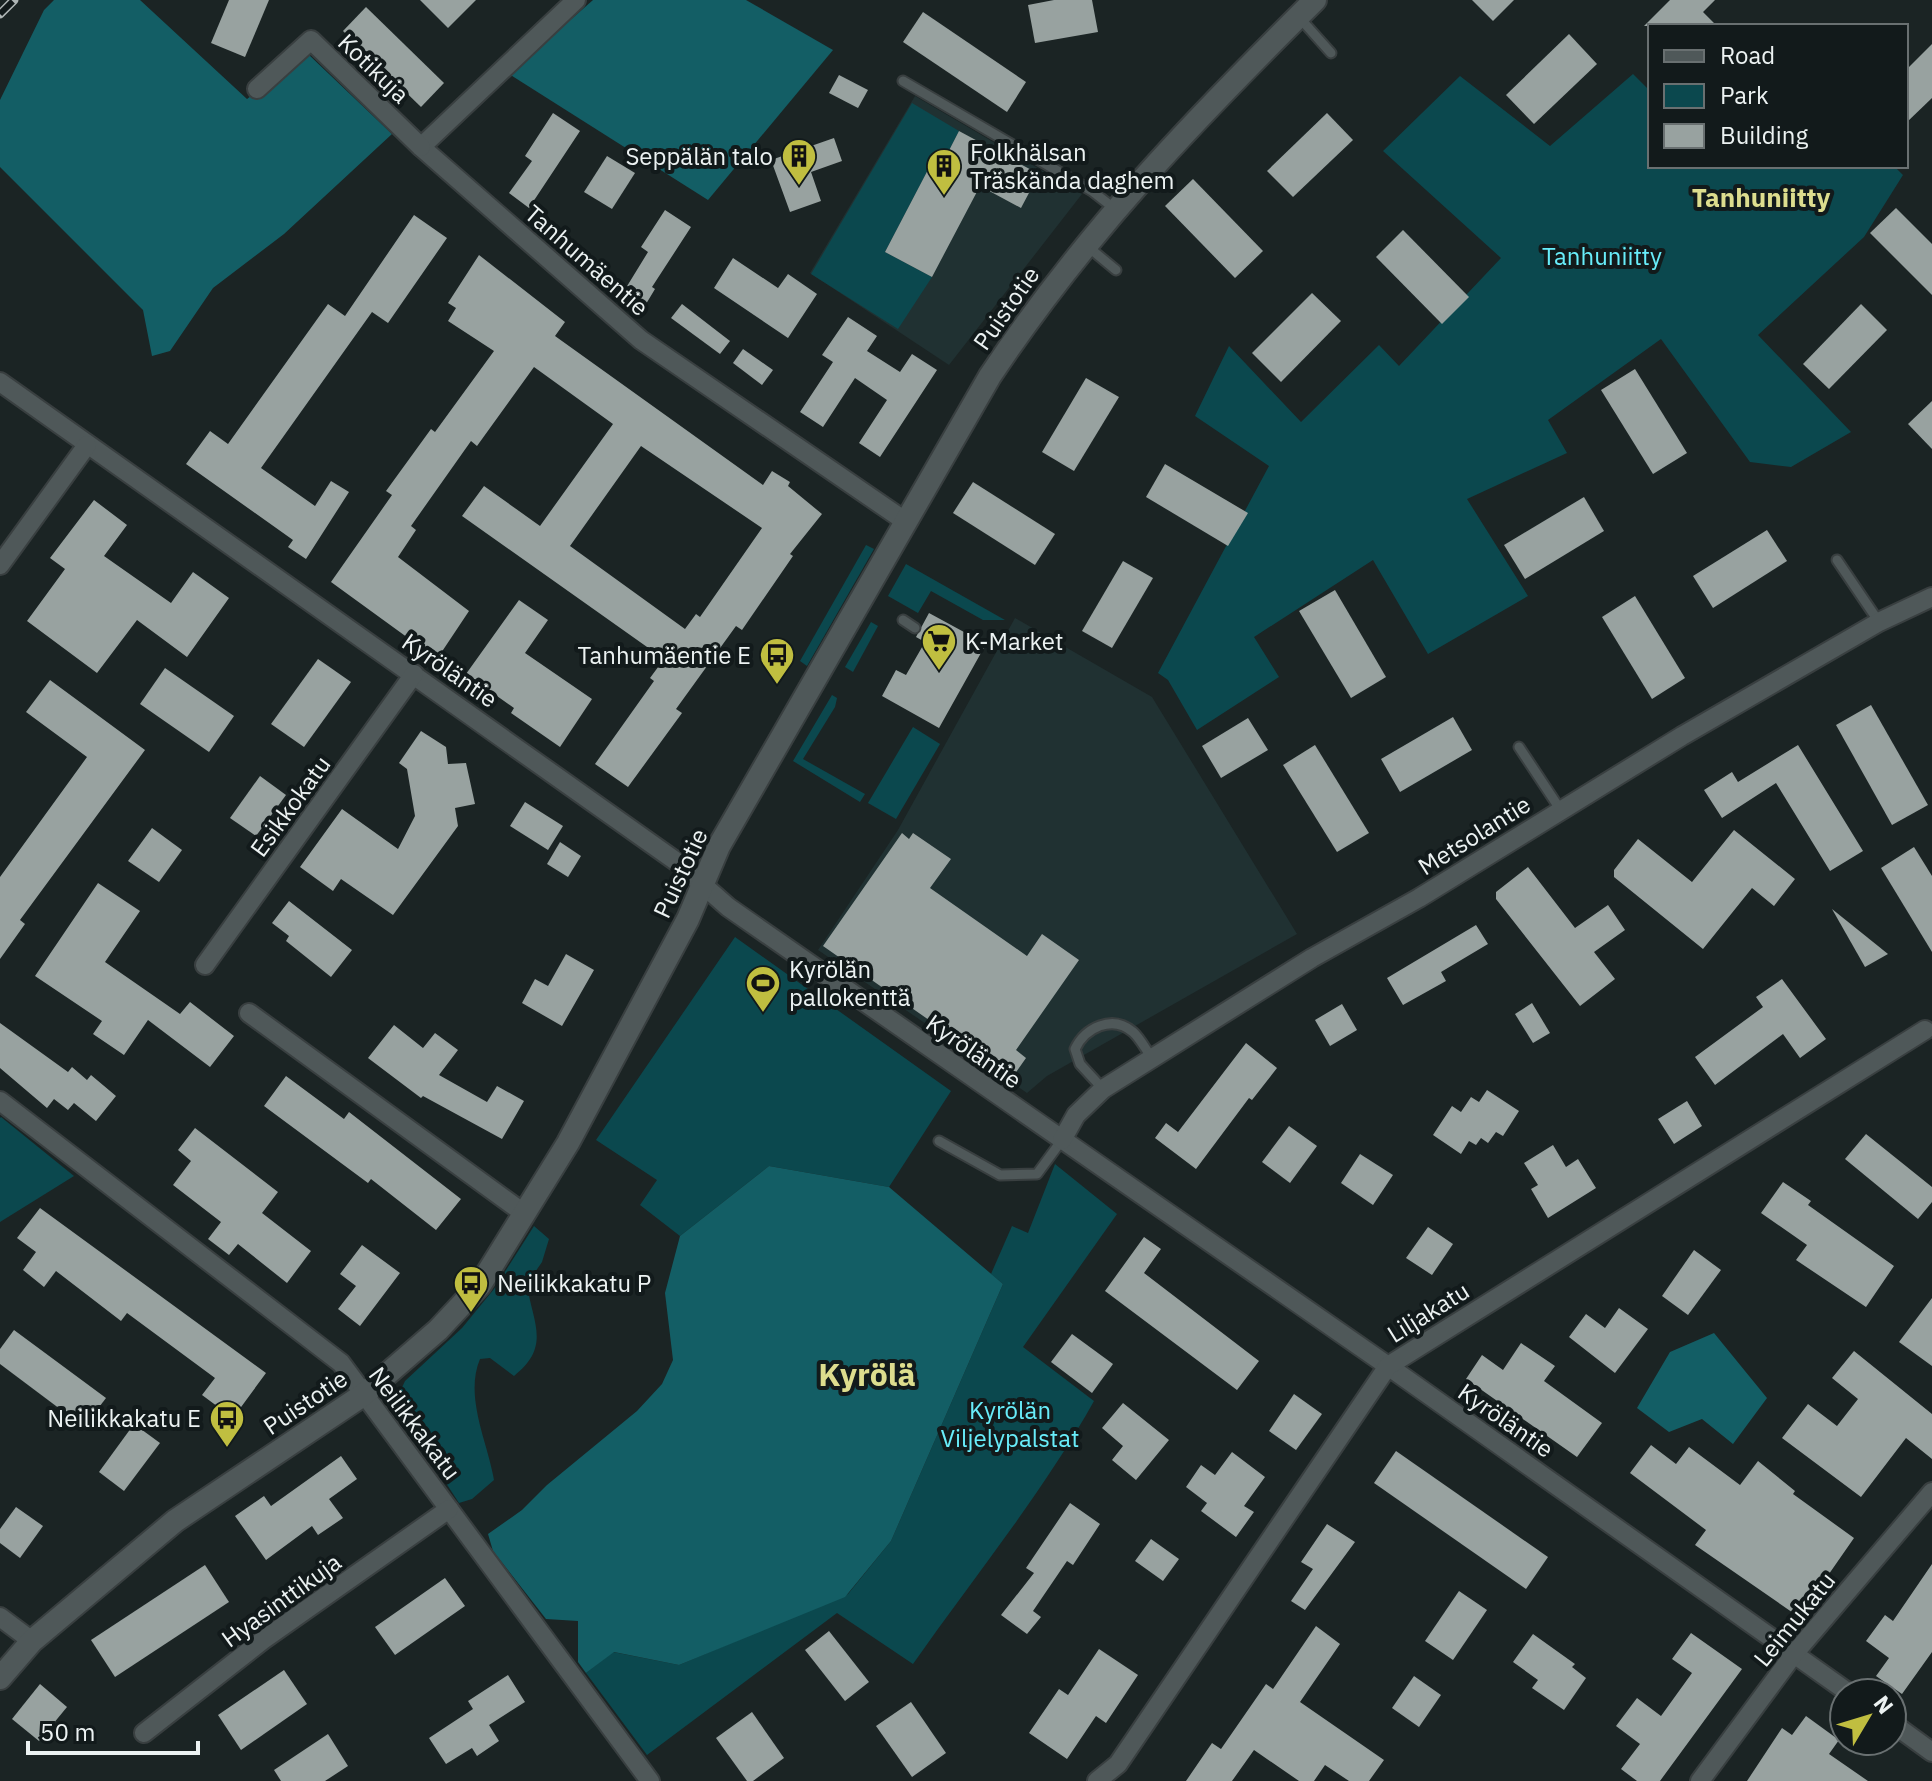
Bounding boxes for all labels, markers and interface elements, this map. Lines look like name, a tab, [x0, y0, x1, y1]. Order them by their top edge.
legend	[1648, 24, 1908, 168]
street label: Kotikuja	[331, 26, 417, 110]
text: Road	[1720, 39, 1775, 71]
text: Park	[1720, 79, 1769, 111]
text: Building	[1720, 119, 1808, 151]
place label: Folkhälsan Träskända daghem	[970, 136, 1174, 196]
building icon: Seppälän talo	[780, 137, 818, 187]
place label: Seppälän talo	[625, 140, 773, 172]
building icon: Folkhälsan Träskända daghem	[925, 147, 963, 197]
district label: Tanhuniitty	[1692, 180, 1830, 214]
street label: Tanhumäentie	[518, 197, 656, 323]
park label: Tanhuniitty	[1542, 240, 1662, 272]
street label: Puistotie	[966, 260, 1046, 356]
supermarket icon: K-Market	[920, 622, 958, 672]
street label: Kyröläntie	[396, 625, 504, 715]
place label: K-Market	[965, 625, 1063, 657]
bus stop icon: Tanhumäentie E	[758, 636, 796, 686]
place label: Tanhumäentie E	[577, 639, 751, 671]
street label: Esikkokatu	[243, 749, 337, 863]
street label: Metsolantie	[1412, 788, 1536, 882]
street label: Puistotie	[645, 823, 715, 923]
place label: Kyrölän pallokenttä	[789, 953, 911, 1013]
sports icon: Kyrölän pallokenttä	[744, 964, 782, 1014]
street label: Kyröläntie	[920, 1006, 1028, 1096]
bus stop icon: Neilikkakatu P	[452, 1264, 490, 1314]
place label: Neilikkakatu P	[497, 1267, 651, 1299]
street label: Liljakatu	[1381, 1274, 1475, 1350]
district label: Kyrölä	[818, 1353, 916, 1395]
street label: Neilikkakatu	[362, 1360, 468, 1486]
street label: Puistotie	[257, 1362, 353, 1442]
street label: Kyröläntie	[1452, 1375, 1560, 1465]
park label: Kyrölän Viljelypalstat	[940, 1394, 1080, 1454]
bus stop icon: Neilikkakatu E	[208, 1399, 246, 1449]
place label: Neilikkakatu E	[47, 1402, 201, 1434]
street label: Hyasinttikuja	[215, 1546, 347, 1654]
street label: Leimukatu	[1746, 1565, 1842, 1673]
north arrow	[1828, 1677, 1908, 1757]
text: N	[1868, 1689, 1900, 1720]
scale bar	[28, 1705, 198, 1755]
text: 50 m	[40, 1716, 95, 1748]

